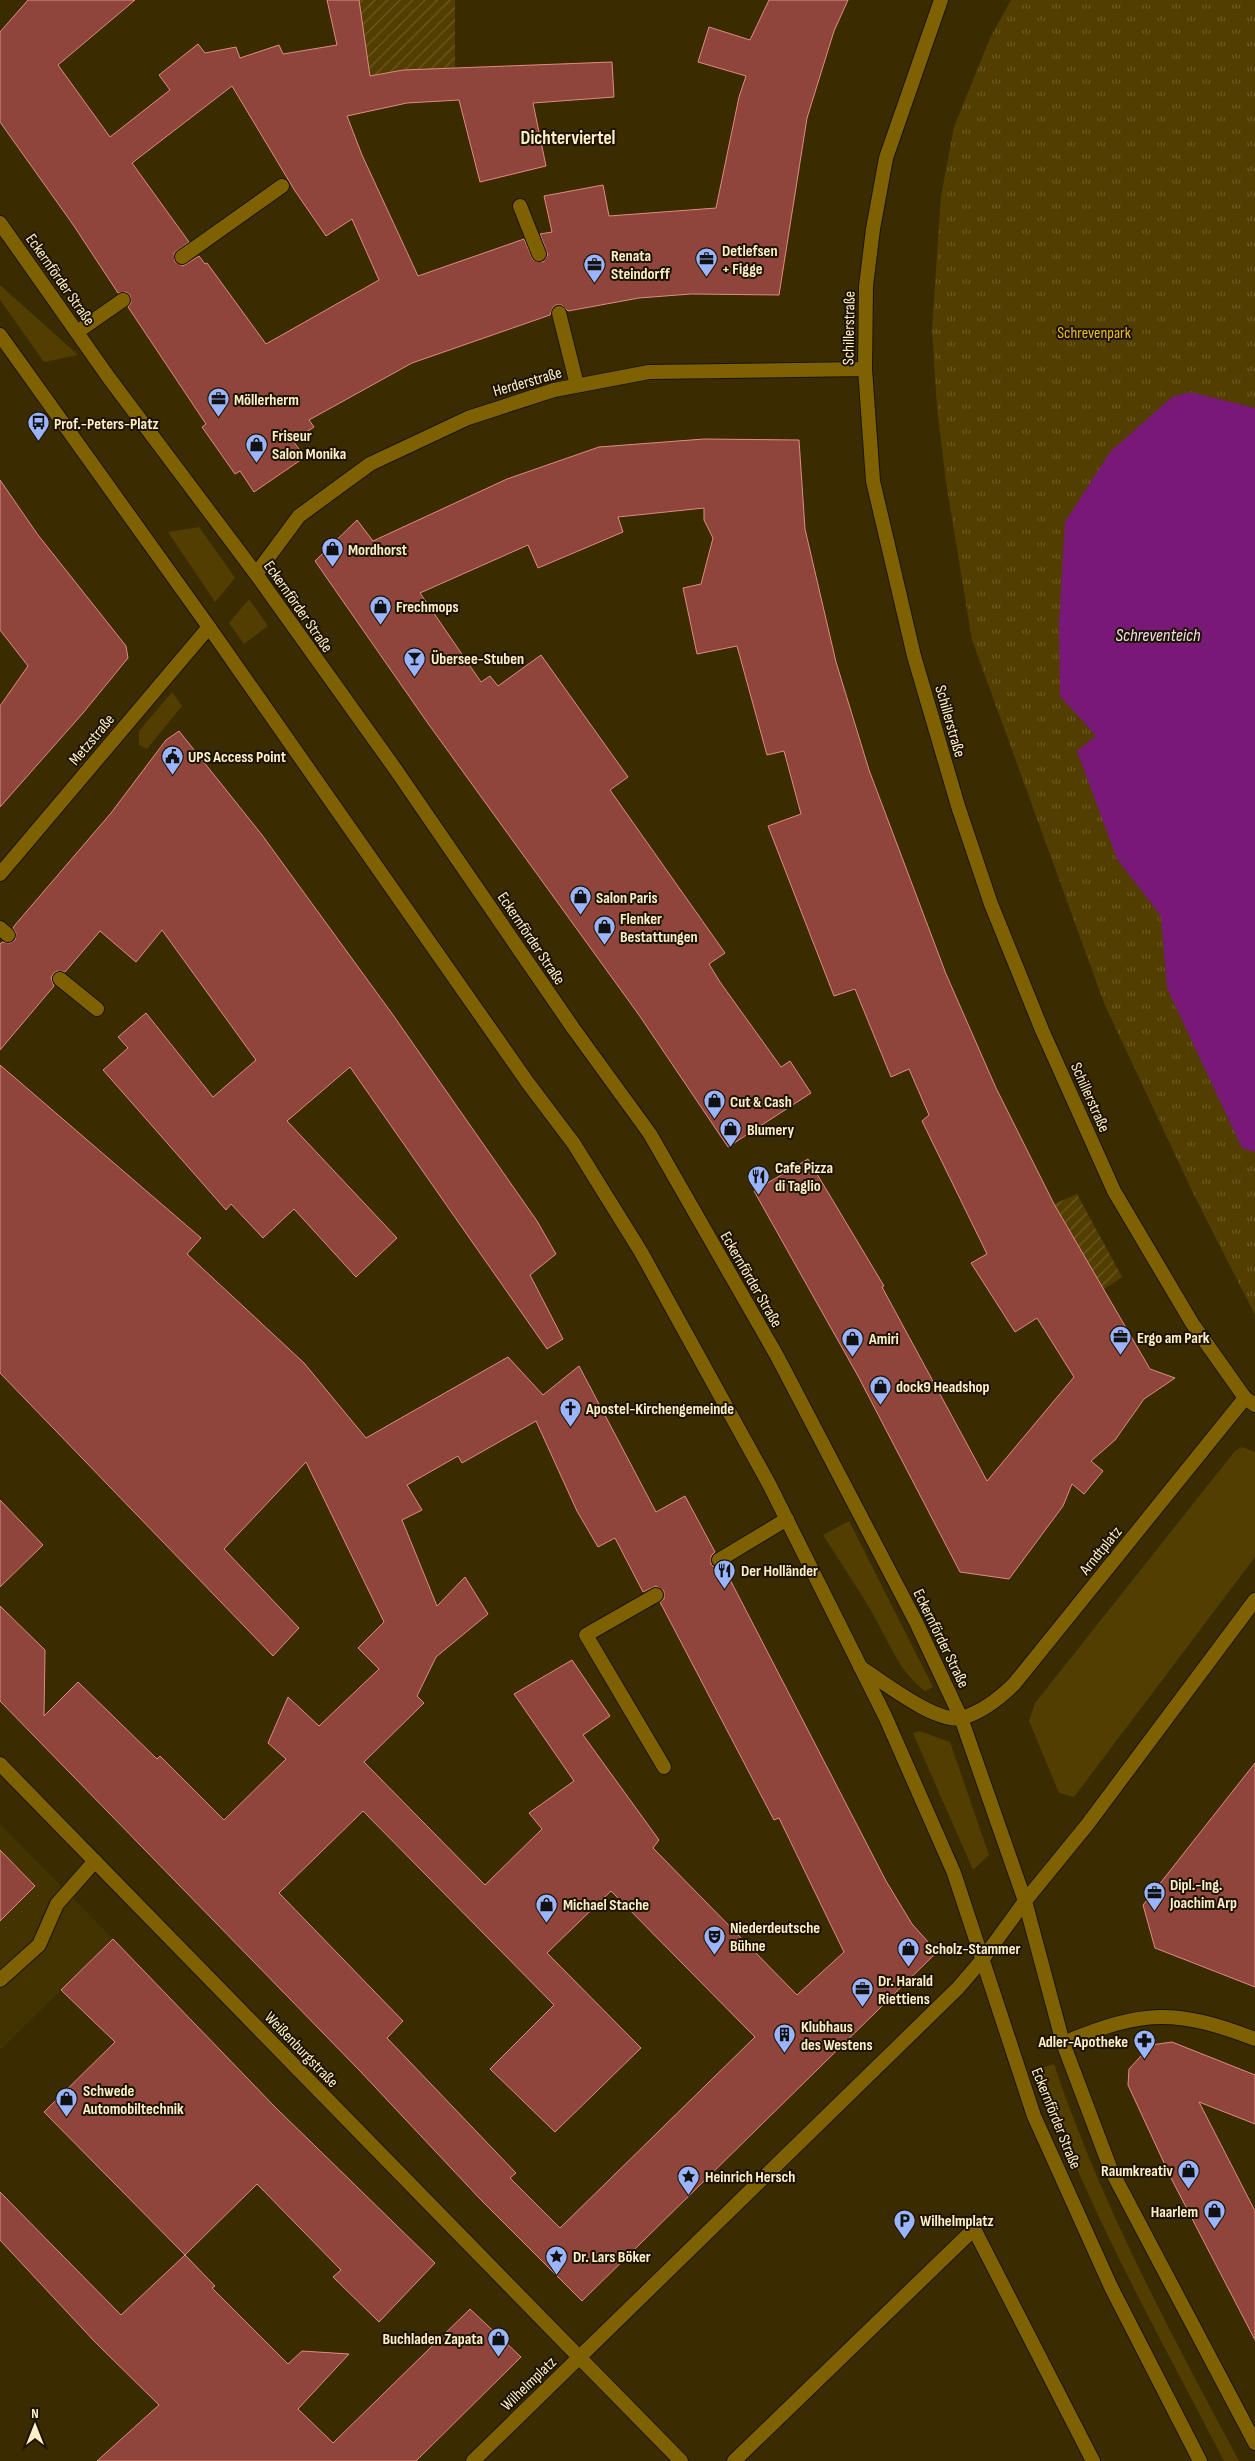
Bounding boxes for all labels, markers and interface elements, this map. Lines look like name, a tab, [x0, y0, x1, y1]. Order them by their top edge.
district label: Dichterviertel	[521, 127, 615, 150]
street label: Eckernförder Straße	[21, 230, 98, 329]
place label: Detlefsen + Figge	[722, 242, 778, 279]
place label: Renata Steindorff	[611, 247, 671, 284]
office icon: Detlefsen + Figge	[694, 247, 718, 278]
office icon: Renata Steindorff	[583, 252, 607, 283]
street label: Schillerstraße	[839, 291, 860, 365]
park label: Schrevenpark	[1057, 324, 1131, 343]
street label: Herderstraße	[491, 364, 564, 401]
office icon: Möllerherm	[206, 387, 230, 418]
place label: Möllerherm	[234, 391, 299, 410]
bus stop icon: Prof.-Peters-Platz	[26, 411, 50, 442]
place label: Prof.-Peters-Platz	[54, 415, 159, 434]
place label: Friseur Salon Monika	[272, 427, 346, 464]
shop icon: Friseur Salon Monika	[244, 432, 268, 463]
shop icon: Mordhorst	[320, 537, 344, 568]
place label: Mordhorst	[348, 541, 407, 560]
street label: Eckernförder Straße	[259, 557, 336, 656]
shop icon: Frechmops	[368, 594, 392, 625]
place label: Frechmops	[396, 598, 459, 617]
water label: Schreventeich	[1115, 625, 1201, 646]
bar icon: Übersee-Stuben	[403, 646, 427, 677]
place label: Übersee-Stuben	[431, 650, 524, 669]
street label: Schillerstraße	[930, 683, 969, 760]
street label: Metzstraße	[65, 711, 119, 769]
public building icon: UPS Access Point	[160, 744, 184, 775]
place label: UPS Access Point	[188, 748, 286, 767]
shop icon: Salon Paris	[568, 885, 592, 916]
street label: Eckernförder Straße	[493, 889, 569, 989]
place label: Salon Paris	[596, 889, 658, 908]
place label: Flenker Bestattungen	[620, 910, 698, 947]
shop icon: Flenker Bestattungen	[592, 915, 616, 946]
street label: Schillerstraße	[1066, 1060, 1113, 1135]
shop icon: Cut & Cash	[702, 1089, 726, 1120]
place label: Cut & Cash	[730, 1093, 792, 1112]
shop icon: Blumery	[719, 1117, 743, 1148]
place label: Blumery	[747, 1121, 794, 1140]
place label: Cafe Pizza di Taglio	[775, 1159, 833, 1196]
restaurant icon: Cafe Pizza di Taglio	[747, 1164, 771, 1195]
street label: Eckernförder Straße	[716, 1228, 786, 1331]
office icon: Ergo am Park	[1109, 1325, 1133, 1356]
shop icon: Amiri	[841, 1326, 865, 1357]
place label: Ergo am Park	[1137, 1329, 1210, 1348]
place label: Amiri	[868, 1330, 899, 1349]
shop icon: dock9 Headshop	[868, 1374, 892, 1405]
place label: dock9 Headshop	[896, 1378, 990, 1397]
church icon: Apostel-Kirchengemeinde	[558, 1396, 582, 1427]
place label: Apostel-Kirchengemeinde	[585, 1400, 734, 1419]
street label: Arndtplatz	[1075, 1523, 1127, 1580]
restaurant icon: Der Holländer	[713, 1558, 737, 1589]
place label: Der Holländer	[741, 1562, 818, 1581]
street label: Eckernförder Straße	[909, 1586, 973, 1691]
place label: Dipl.-Ing. Joachim Arp	[1169, 1876, 1237, 1913]
office icon: Dipl.-Ing. Joachim Arp	[1142, 1881, 1166, 1912]
shop icon: Michael Stache	[535, 1892, 559, 1923]
place label: Michael Stache	[563, 1896, 649, 1915]
place label: Niederdeutsche Bühne	[730, 1919, 820, 1956]
theatre icon: Niederdeutsche Bühne	[702, 1924, 726, 1955]
shop icon: Scholz-Stammer	[897, 1936, 921, 1967]
place label: Scholz-Stammer	[925, 1940, 1021, 1959]
place label: Dr. Harald Riettiens	[878, 1972, 933, 2009]
office icon: Dr. Harald Riettiens	[850, 1977, 874, 2008]
street label: Weißenburgstraße	[260, 2008, 342, 2092]
place label: Klubhaus des Westens	[801, 2018, 873, 2055]
building icon: Klubhaus des Westens	[773, 2023, 797, 2054]
pharmacy icon: Adler-Apotheke	[1132, 2029, 1156, 2060]
place label: Adler-Apotheke	[1037, 2033, 1128, 2052]
street label: Eckernförder Straße	[1027, 2065, 1085, 2172]
place label: Schwede Automobiltechnik	[82, 2082, 184, 2119]
shop icon: Schwede Automobiltechnik	[55, 2087, 79, 2118]
shop icon: Raumkreativ	[1177, 2158, 1201, 2189]
place label: Raumkreativ	[1101, 2162, 1173, 2181]
place icon: Heinrich Hersch	[677, 2164, 701, 2195]
place label: Heinrich Hersch	[705, 2168, 795, 2187]
shop icon: Haarlem	[1202, 2199, 1226, 2230]
place label: Haarlem	[1151, 2203, 1198, 2222]
parking icon: Wilhelmplatz	[892, 2208, 916, 2239]
place label: Wilhelmplatz	[920, 2212, 994, 2231]
place icon: Dr. Lars Böker	[545, 2244, 569, 2275]
place label: Dr. Lars Böker	[573, 2248, 651, 2267]
shop icon: Buchladen Zapata	[487, 2326, 511, 2357]
place label: Buchladen Zapata	[383, 2330, 483, 2349]
street label: Wilhelmplatz	[497, 2353, 561, 2415]
north arrow	[10, 2401, 60, 2451]
text: N	[31, 2405, 39, 2422]

